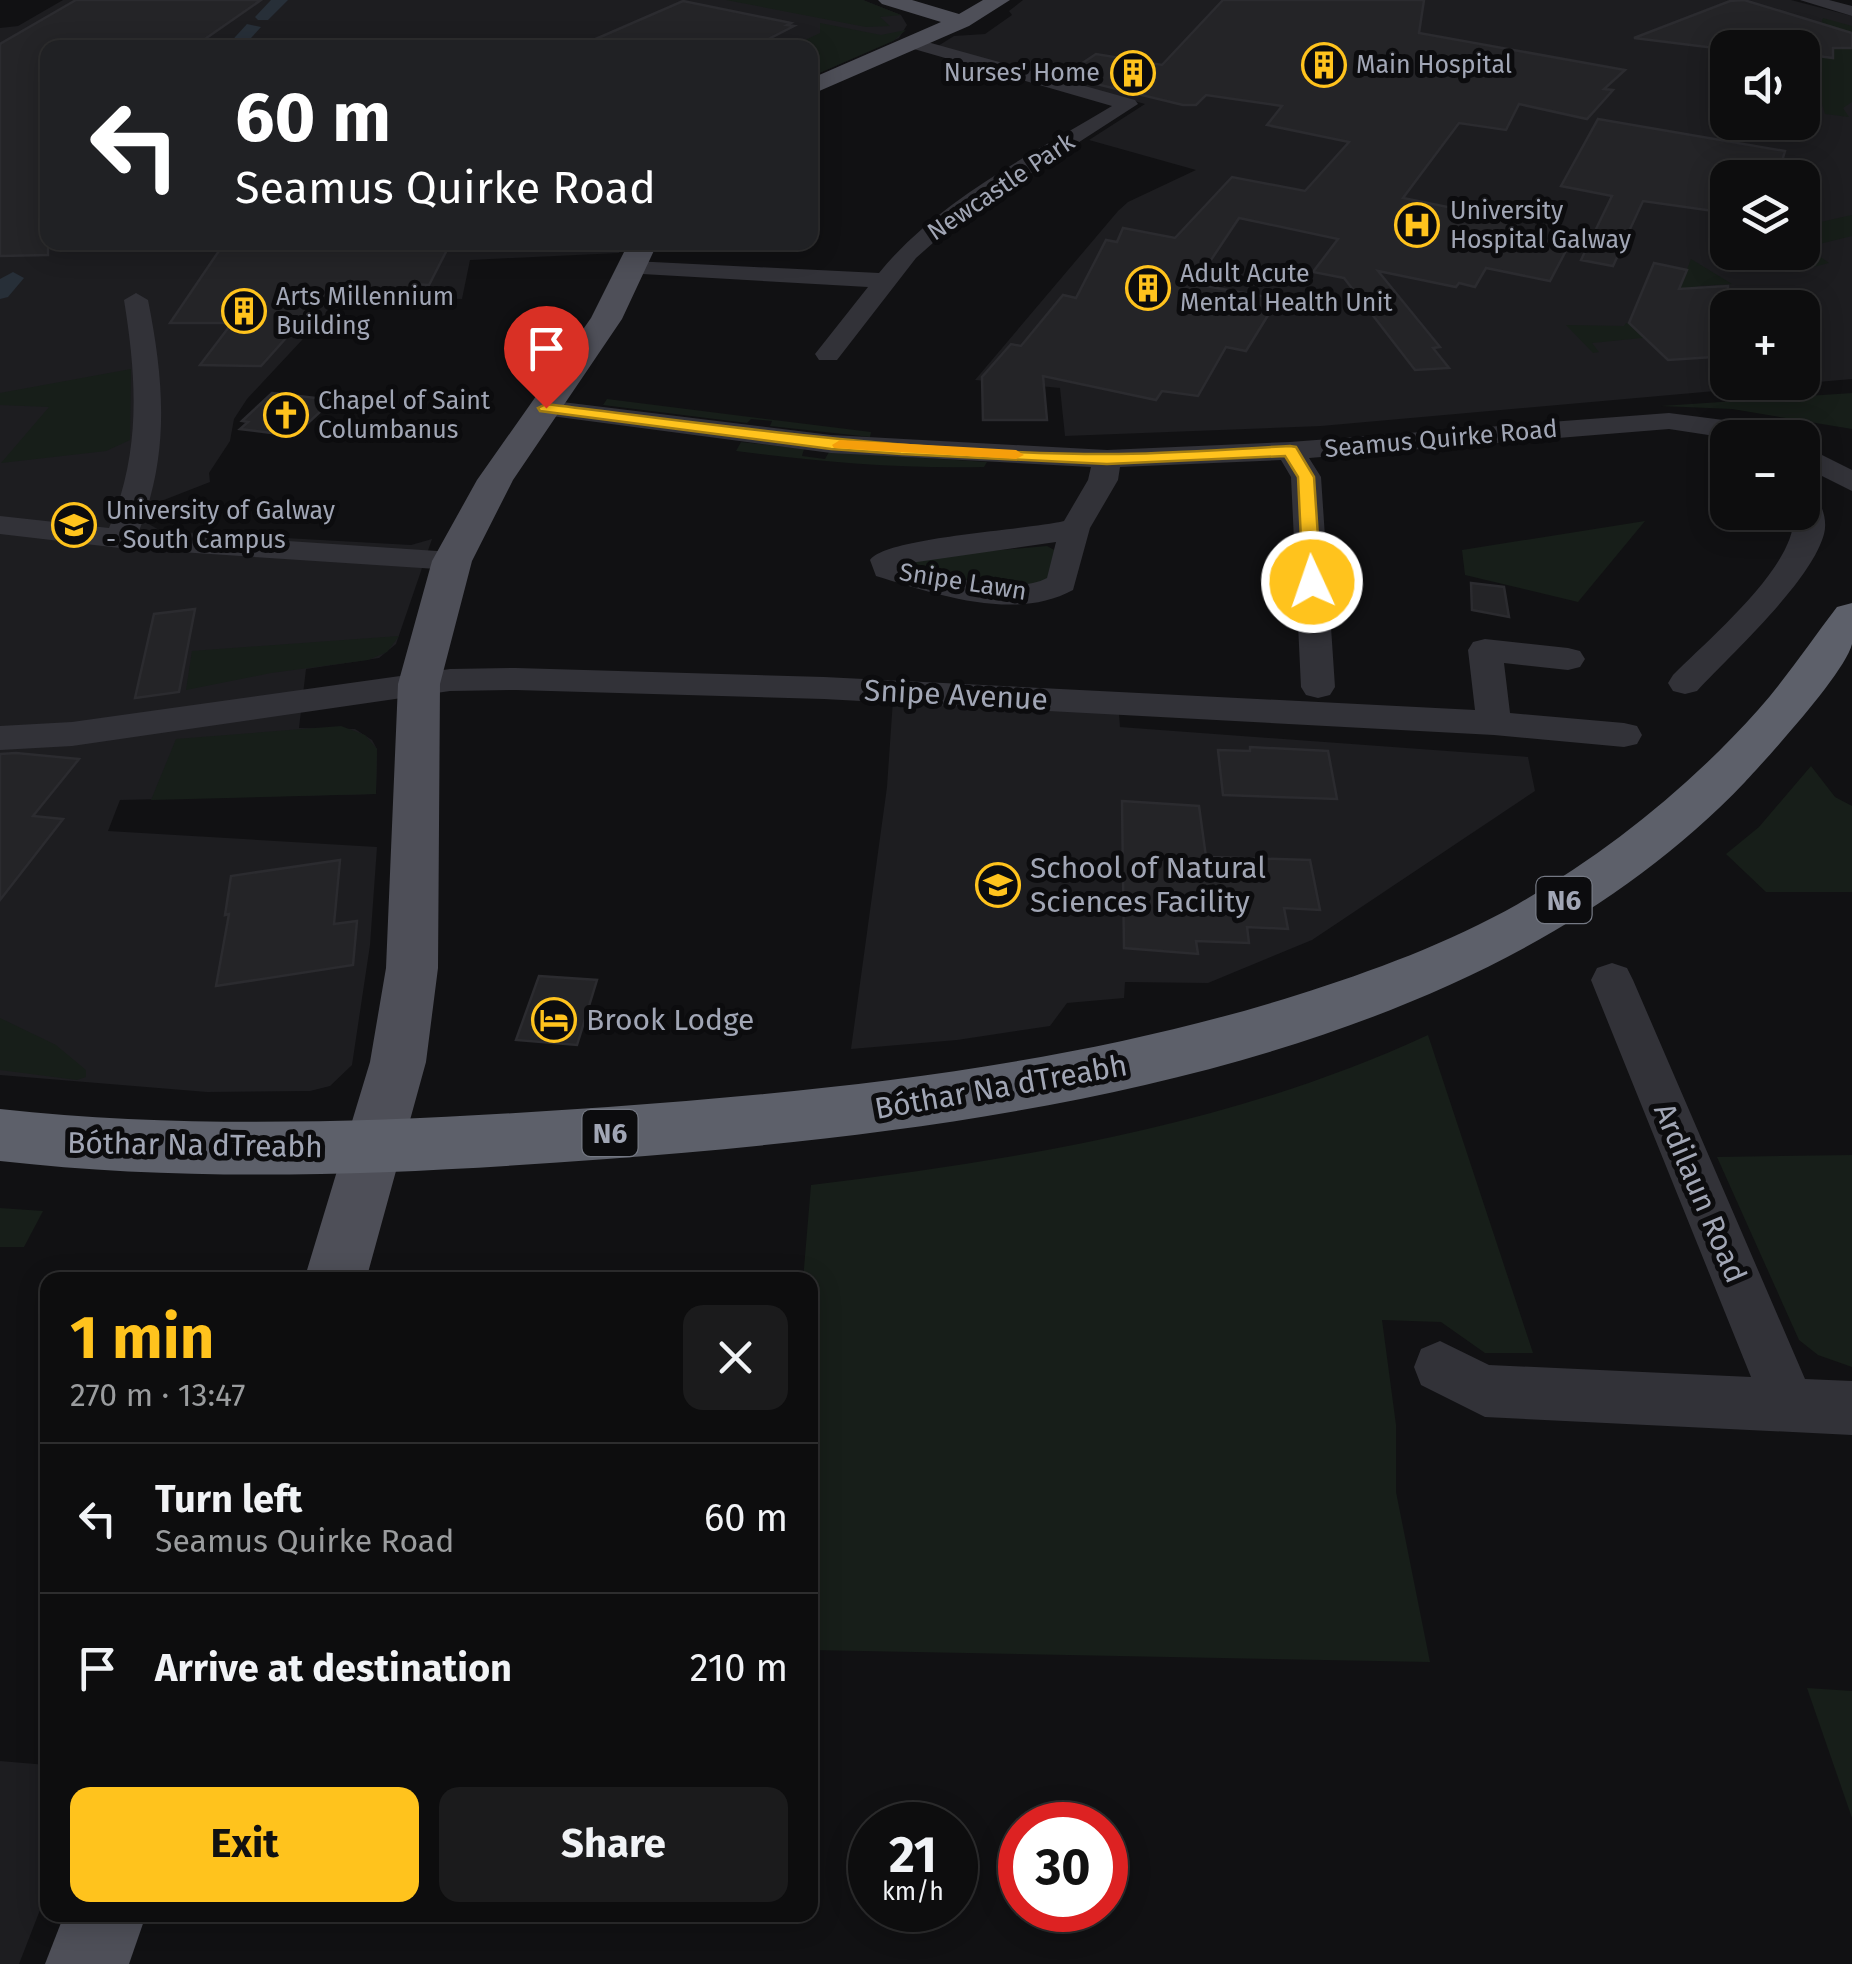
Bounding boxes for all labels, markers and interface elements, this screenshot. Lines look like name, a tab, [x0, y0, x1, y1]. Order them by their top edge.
map controls	[1710, 30, 1820, 530]
button: sound	[1710, 30, 1820, 140]
building icon: Main Hospital	[1301, 42, 1347, 88]
building icon: Nurses' Home	[1110, 50, 1156, 96]
place label: Main Hospital	[1356, 50, 1512, 80]
place label: Nurses' Home	[944, 58, 1100, 88]
text: 60 m	[235, 76, 391, 160]
icon: left	[70, 80, 200, 210]
street label: Newcastle Park	[922, 127, 1080, 247]
button: layers	[1710, 160, 1820, 270]
text: Seamus Quirke Road	[235, 161, 656, 215]
place label: University Hospital Galway	[1450, 196, 1632, 255]
hospital icon: University Hospital Galway	[1394, 202, 1440, 248]
place label: Adult Acute Mental Health Unit	[1180, 259, 1393, 318]
building icon: Adult Acute Mental Health Unit	[1125, 265, 1171, 311]
place label: Arts Millennium Building	[276, 282, 454, 341]
building icon: Arts Millennium Building	[221, 288, 267, 334]
button: +	[1710, 290, 1820, 400]
pin	[504, 306, 589, 409]
icon: arrive	[519, 321, 574, 376]
place label: Chapel of Saint Columbanus	[318, 386, 491, 445]
church icon: Chapel of Saint Columbanus	[263, 392, 309, 438]
street label: Seamus Quirke Road	[1323, 414, 1559, 464]
button: −	[1710, 420, 1820, 530]
place label: University of Galway - South Campus	[106, 496, 336, 555]
school or university icon: University of Galway - South Campus	[51, 502, 97, 548]
position arrow	[1260, 530, 1364, 634]
street label: Snipe Lawn	[897, 557, 1029, 607]
street label: Snipe Avenue	[863, 672, 1049, 718]
place label: School of Natural Sciences Facility	[1030, 850, 1266, 920]
school or university icon: School of Natural Sciences Facility	[975, 862, 1021, 908]
road number: N6	[1536, 877, 1592, 923]
hotel icon: Brook Lodge	[531, 997, 577, 1043]
place label: Brook Lodge	[586, 1002, 754, 1038]
street label: Bóthar Na dTreabh	[872, 1047, 1130, 1127]
street label: Ardilaun Road	[1646, 1098, 1754, 1288]
road number: N6	[582, 1110, 638, 1156]
street label: Bóthar Na dTreabh	[67, 1125, 323, 1165]
text: 1 min	[70, 1302, 214, 1374]
button: close	[683, 1305, 788, 1410]
text: 270 m · 13:47	[70, 1376, 246, 1414]
text: Turn left	[155, 1476, 302, 1522]
icon: left	[70, 1491, 125, 1546]
text: 60 m	[704, 1495, 788, 1541]
text: Seamus Quirke Road	[155, 1522, 454, 1560]
icon: arrive	[70, 1641, 125, 1696]
text: Arrive at destination	[155, 1645, 512, 1691]
text: 210 m	[690, 1645, 788, 1691]
button: Exit	[70, 1787, 419, 1902]
button: Share	[439, 1787, 788, 1902]
speed limit sign: 30	[998, 1802, 1128, 1932]
text: 21	[889, 1825, 937, 1885]
text: km/h	[882, 1877, 944, 1907]

